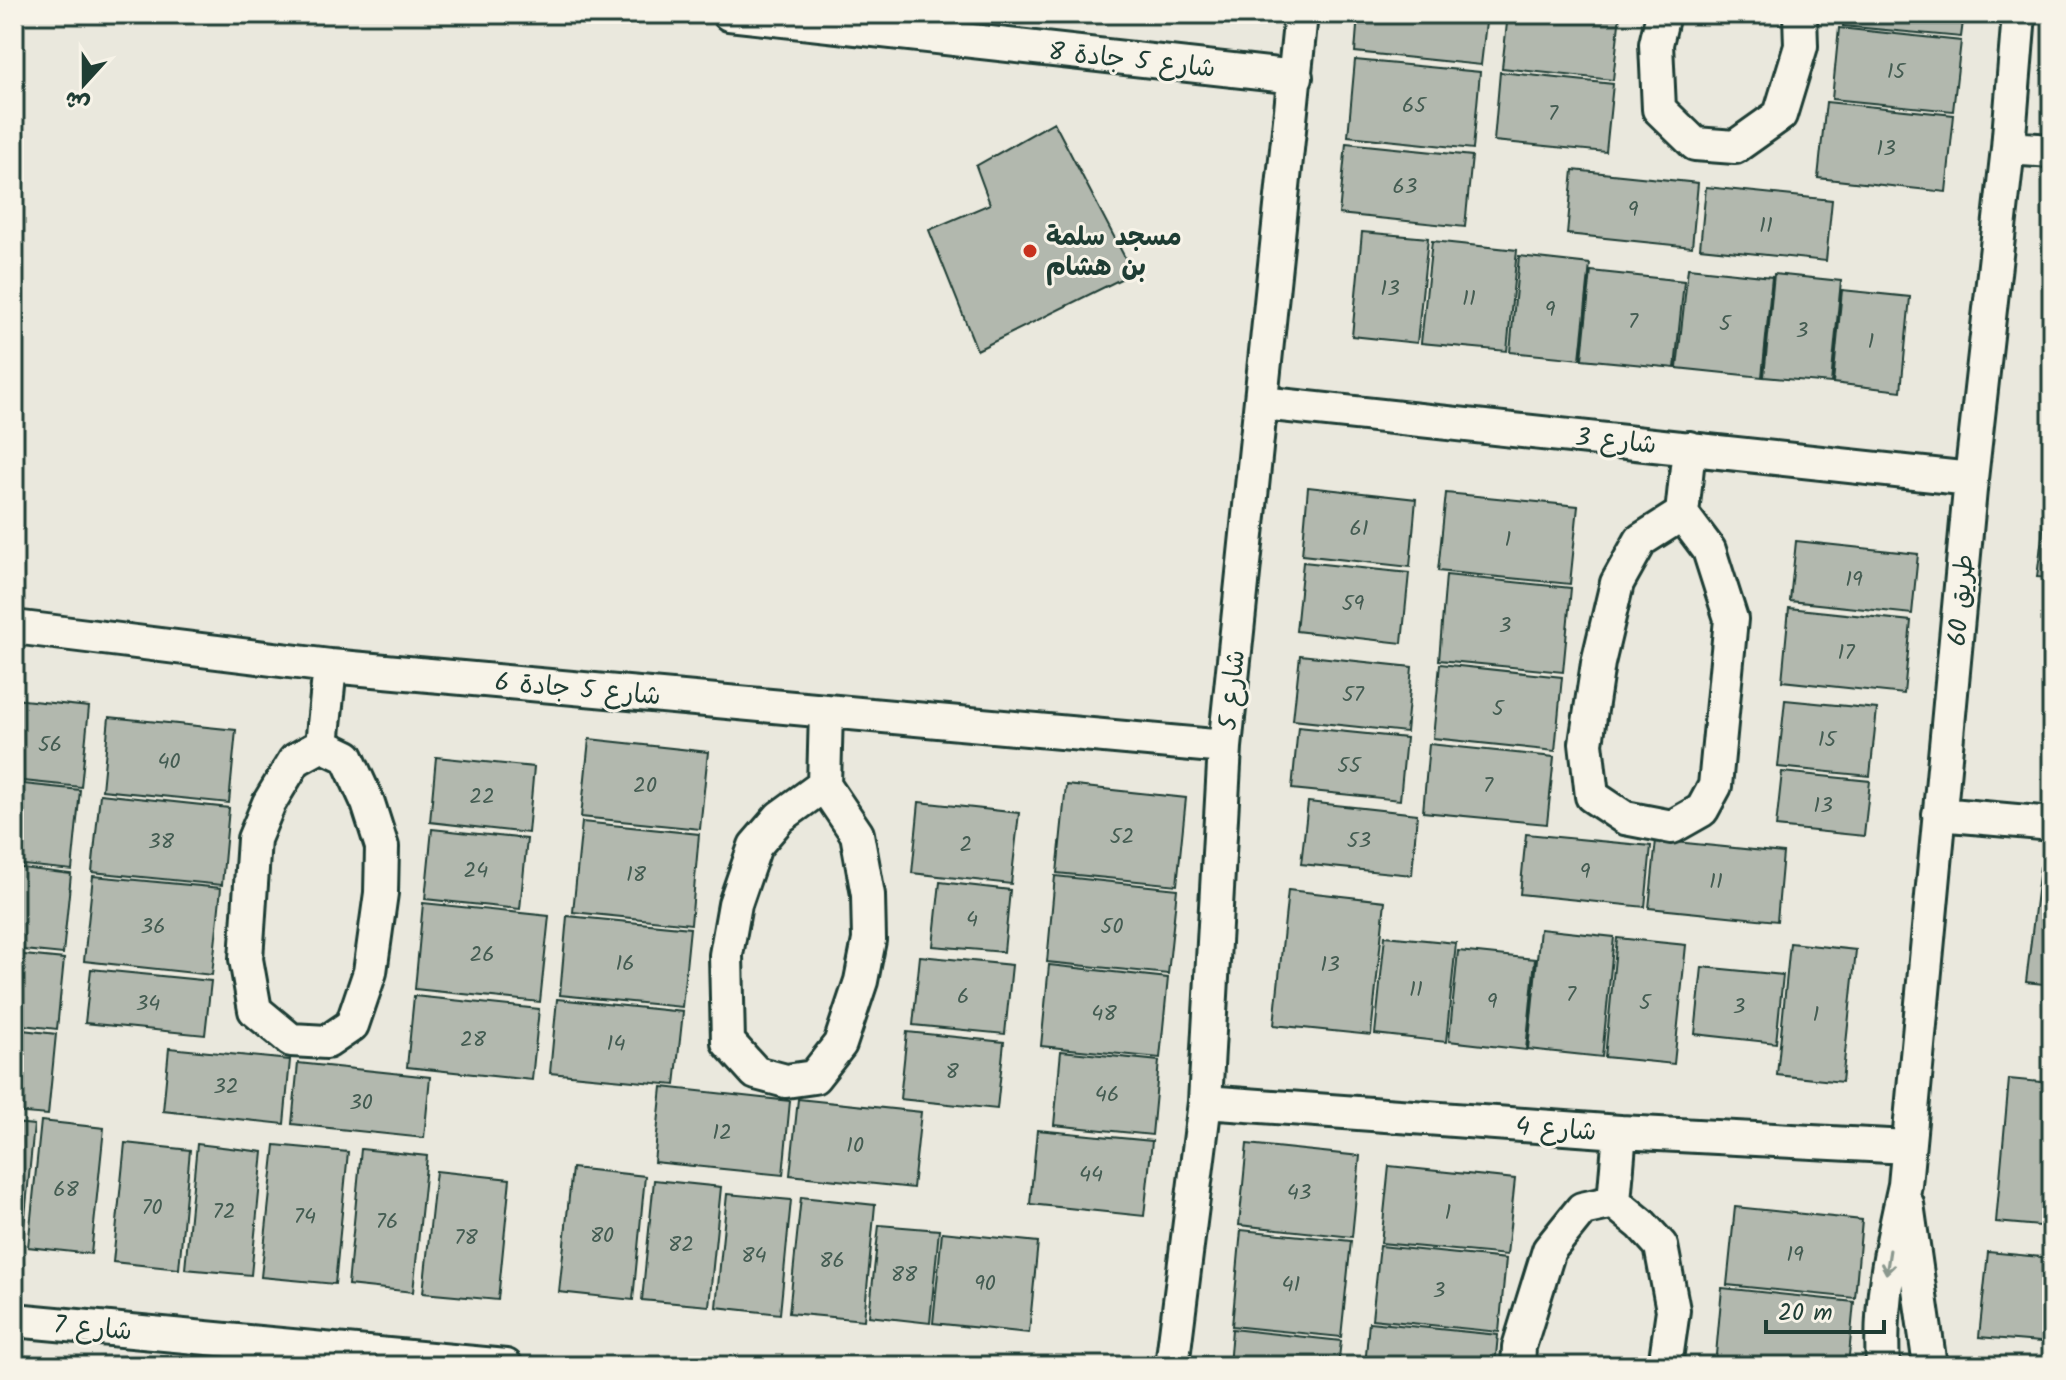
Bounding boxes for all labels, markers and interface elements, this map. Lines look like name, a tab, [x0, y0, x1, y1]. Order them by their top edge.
street label: شارع 5 جادة 8	[1046, 31, 1217, 91]
north arrow	[44, 44, 124, 124]
house number: 15	[1887, 55, 1907, 90]
text: ش	[60, 80, 95, 121]
house number: 65	[1402, 89, 1427, 124]
house number: 7	[1548, 97, 1559, 132]
house number: 13	[1876, 132, 1896, 167]
house number: 63	[1393, 170, 1417, 205]
house number: 9	[1628, 193, 1639, 228]
house number: 11	[1759, 209, 1773, 244]
place label: مسجد سلمة بن هشام	[1046, 217, 1182, 289]
marker: مسجد سلمة بن هشام	[1021, 242, 1039, 260]
house number: 13	[1380, 272, 1400, 307]
house number: 11	[1462, 282, 1476, 317]
house number: 9	[1545, 293, 1556, 328]
house number: 7	[1628, 305, 1639, 340]
house number: 5	[1719, 307, 1732, 342]
house number: 3	[1796, 314, 1808, 349]
house number: 1	[1868, 325, 1874, 360]
street label: شارع 3	[1573, 417, 1659, 467]
house number: 61	[1349, 512, 1369, 547]
house number: 1	[1505, 523, 1511, 558]
street label: طريق 60	[1937, 552, 1987, 648]
house number: 19	[1845, 563, 1863, 598]
house number: 59	[1342, 587, 1365, 622]
house number: 3	[1499, 609, 1511, 644]
house number: 17	[1837, 636, 1855, 671]
street label: شارع 5	[1208, 648, 1258, 733]
street label: شارع 5 جادة 6	[493, 662, 663, 718]
house number: 57	[1342, 678, 1365, 713]
house number: 5	[1492, 692, 1505, 727]
house number: 15	[1818, 723, 1838, 758]
house number: 56	[38, 728, 62, 763]
house number: 40	[157, 745, 181, 780]
house number: 55	[1337, 749, 1362, 784]
house number: 20	[633, 769, 657, 804]
house number: 7	[1483, 769, 1494, 804]
house number: 22	[469, 780, 495, 815]
house number: 13	[1813, 789, 1833, 824]
house number: 52	[1110, 820, 1134, 855]
house number: 53	[1347, 824, 1371, 859]
house number: 38	[148, 825, 175, 860]
house number: 2	[960, 828, 972, 863]
house number: 24	[464, 854, 488, 889]
house number: 9	[1580, 855, 1591, 890]
house number: 18	[626, 858, 647, 893]
house number: 11	[1709, 865, 1723, 900]
house number: 4	[966, 903, 978, 938]
house number: 36	[141, 910, 165, 945]
house number: 50	[1101, 910, 1123, 945]
house number: 26	[469, 938, 495, 973]
house number: 16	[615, 947, 635, 982]
house number: 13	[1320, 948, 1340, 983]
house number: 11	[1409, 973, 1423, 1008]
house number: 7	[1566, 978, 1577, 1013]
house number: 6	[957, 980, 969, 1015]
house number: 9	[1487, 985, 1498, 1020]
house number: 5	[1639, 986, 1652, 1021]
house number: 34	[136, 987, 160, 1022]
house number: 3	[1733, 990, 1745, 1025]
house number: 48	[1091, 997, 1117, 1032]
house number: 1	[1813, 998, 1819, 1033]
house number: 28	[460, 1023, 487, 1058]
house number: 14	[606, 1027, 626, 1062]
house number: 8	[945, 1055, 959, 1090]
house number: 32	[213, 1070, 239, 1105]
house number: 46	[1095, 1078, 1119, 1113]
house number: 30	[349, 1086, 373, 1121]
street label: شارع 4	[1514, 1106, 1598, 1154]
house number: 12	[712, 1116, 732, 1151]
house number: 10	[846, 1129, 864, 1164]
house number: 44	[1079, 1158, 1103, 1193]
house number: 68	[53, 1173, 79, 1208]
house number: 43	[1287, 1176, 1311, 1211]
house number: 70	[141, 1191, 163, 1226]
house number: 72	[213, 1195, 235, 1230]
house number: 1	[1445, 1196, 1451, 1231]
house number: 74	[294, 1200, 316, 1235]
house number: 76	[376, 1205, 398, 1240]
house number: 80	[590, 1219, 614, 1254]
house number: 78	[454, 1221, 478, 1256]
house number: 82	[668, 1228, 694, 1263]
house number: 19	[1786, 1238, 1804, 1273]
house number: 84	[741, 1239, 767, 1274]
house number: 86	[819, 1244, 845, 1279]
one-way arrow	[1880, 1249, 1895, 1274]
house number: 88	[891, 1258, 918, 1293]
house number: 90	[974, 1267, 996, 1302]
house number: 41	[1281, 1268, 1301, 1303]
house number: 3	[1433, 1274, 1445, 1309]
scale bar	[1766, 1284, 1884, 1334]
text: 20 m	[1778, 1294, 1833, 1333]
street label: شارع 7	[52, 1305, 134, 1353]

